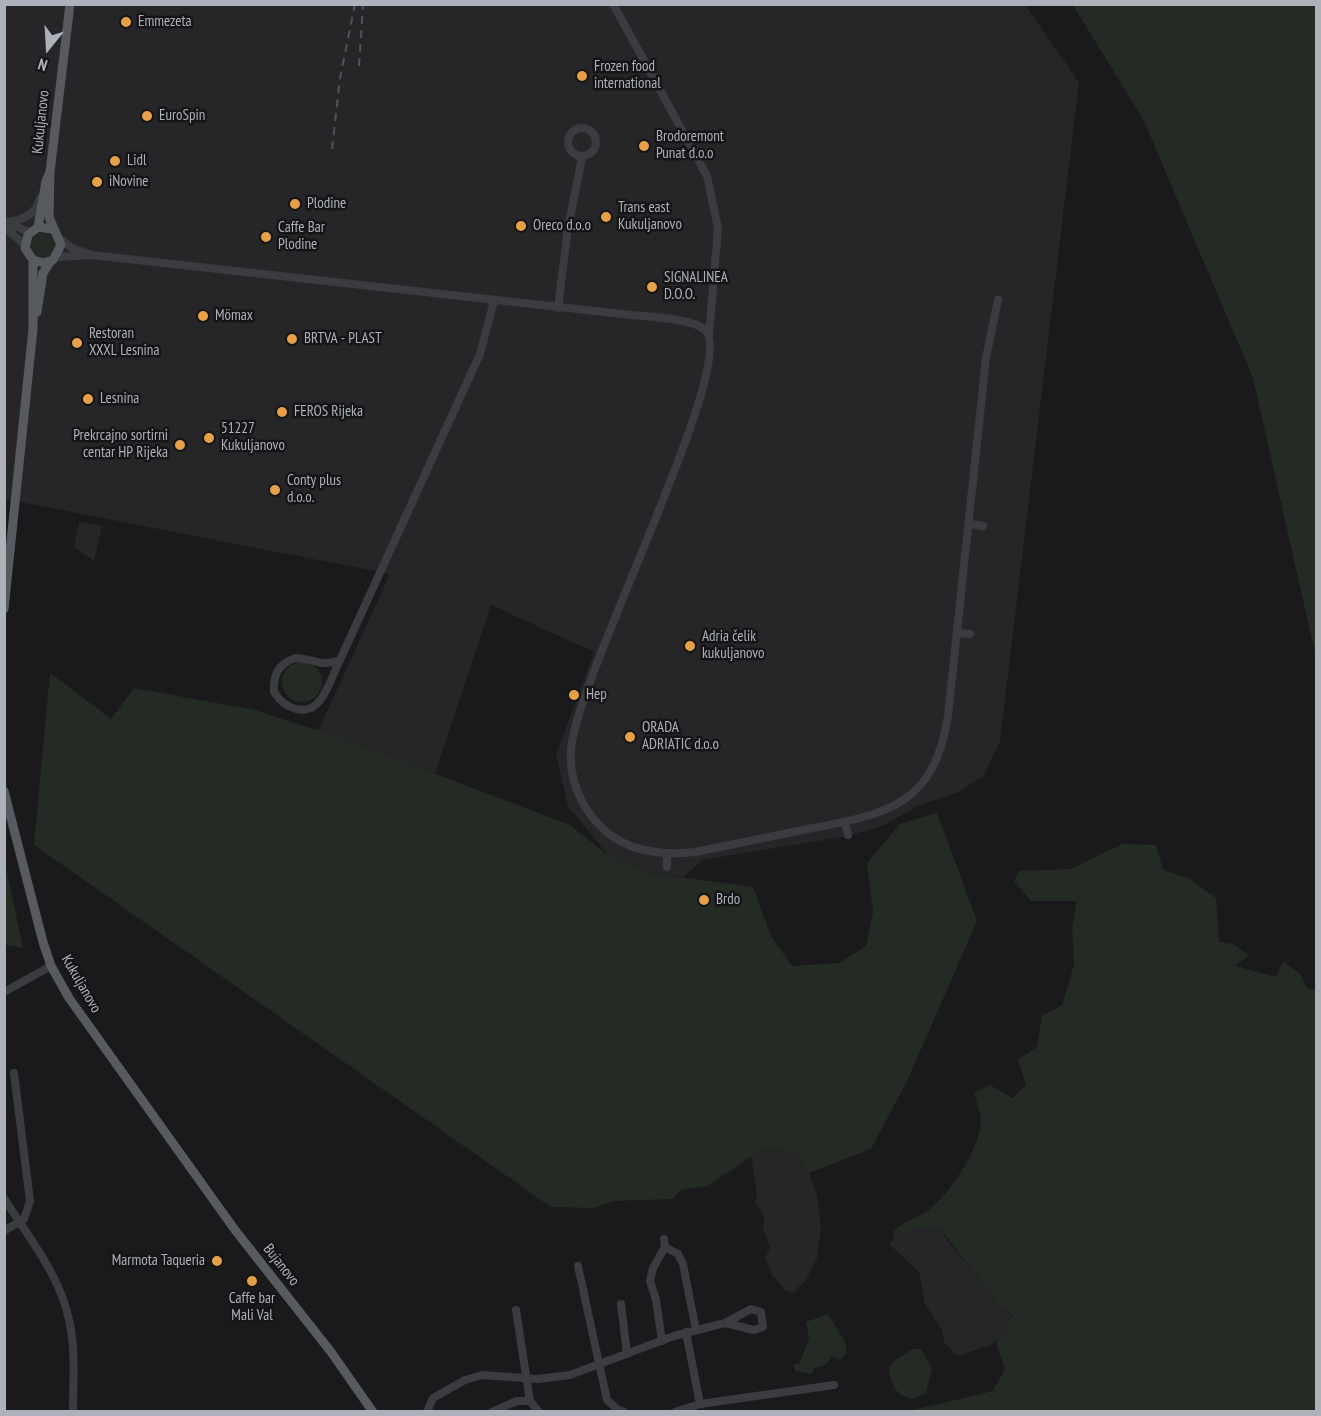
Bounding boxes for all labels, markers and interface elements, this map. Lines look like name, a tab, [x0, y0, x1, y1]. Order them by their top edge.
place label: Emmezeta	[138, 13, 192, 31]
marker: Emmezeta	[119, 15, 133, 29]
north arrow	[18, 18, 78, 78]
text: N	[35, 54, 50, 76]
place label: Frozen food international	[594, 58, 661, 93]
marker: Frozen food international	[575, 69, 589, 83]
street label: Kukuljanovo	[29, 89, 53, 155]
place label: EuroSpin	[159, 107, 205, 125]
marker: EuroSpin	[140, 109, 154, 123]
place label: Brodoremont Punat d.o.o	[656, 128, 724, 163]
marker: Brodoremont Punat d.o.o	[637, 139, 651, 153]
place label: Lidl	[127, 152, 146, 170]
marker: Lidl	[108, 154, 122, 168]
place label: iNovine	[109, 173, 149, 191]
marker: iNovine	[90, 175, 104, 189]
place label: Plodine	[307, 195, 346, 213]
marker: Plodine	[288, 197, 302, 211]
place label: Trans east Kukuljanovo	[618, 199, 682, 234]
marker: Trans east Kukuljanovo	[599, 210, 613, 224]
place label: Oreco d.o.o	[533, 217, 591, 235]
place label: Caffe Bar Plodine	[278, 219, 325, 254]
marker: Oreco d.o.o	[514, 219, 528, 233]
marker: Caffe Bar Plodine	[259, 230, 273, 244]
place label: SIGNALINEA D.O.O.	[664, 269, 728, 304]
marker: SIGNALINEA D.O.O.	[645, 280, 659, 294]
place label: Mömax	[215, 307, 253, 325]
marker: Mömax	[196, 309, 210, 323]
place label: Restoran XXXL Lesnina	[89, 325, 159, 360]
place label: BRTVA - PLAST	[304, 330, 382, 348]
marker: BRTVA - PLAST	[285, 332, 299, 346]
marker: Restoran XXXL Lesnina	[70, 336, 84, 350]
place label: Lesnina	[100, 390, 139, 408]
marker: Lesnina	[81, 392, 95, 406]
place label: FEROS Rijeka	[294, 403, 363, 421]
marker: FEROS Rijeka	[275, 405, 289, 419]
place label: 51227 Kukuljanovo	[221, 420, 285, 455]
place label: Prekrcajno sortirni centar HP Rijeka	[73, 427, 168, 462]
marker: 51227 Kukuljanovo	[202, 431, 216, 445]
marker: Prekrcajno sortirni centar HP Rijeka	[173, 438, 187, 452]
place label: Conty plus d.o.o.	[287, 472, 341, 507]
marker: Conty plus d.o.o.	[268, 483, 282, 497]
place label: Adria čelik kukuljanovo	[702, 628, 765, 663]
marker: Adria čelik kukuljanovo	[683, 639, 697, 653]
place label: Hep	[586, 686, 607, 704]
marker: Hep	[567, 688, 581, 702]
place label: ORADA ADRIATIC d.o.o	[642, 719, 719, 754]
marker: ORADA ADRIATIC d.o.o	[623, 730, 637, 744]
place label: Brdo	[716, 891, 740, 909]
marker: Brdo	[697, 893, 711, 907]
street label: Kukuljanovo	[57, 952, 105, 1016]
street label: Bujanovo	[259, 1241, 303, 1289]
place label: Marmota Taqueria	[112, 1252, 205, 1270]
marker: Marmota Taqueria	[210, 1254, 224, 1268]
marker: Caffe bar Mali Val	[245, 1274, 259, 1288]
place label: Caffe bar Mali Val	[229, 1290, 275, 1325]

